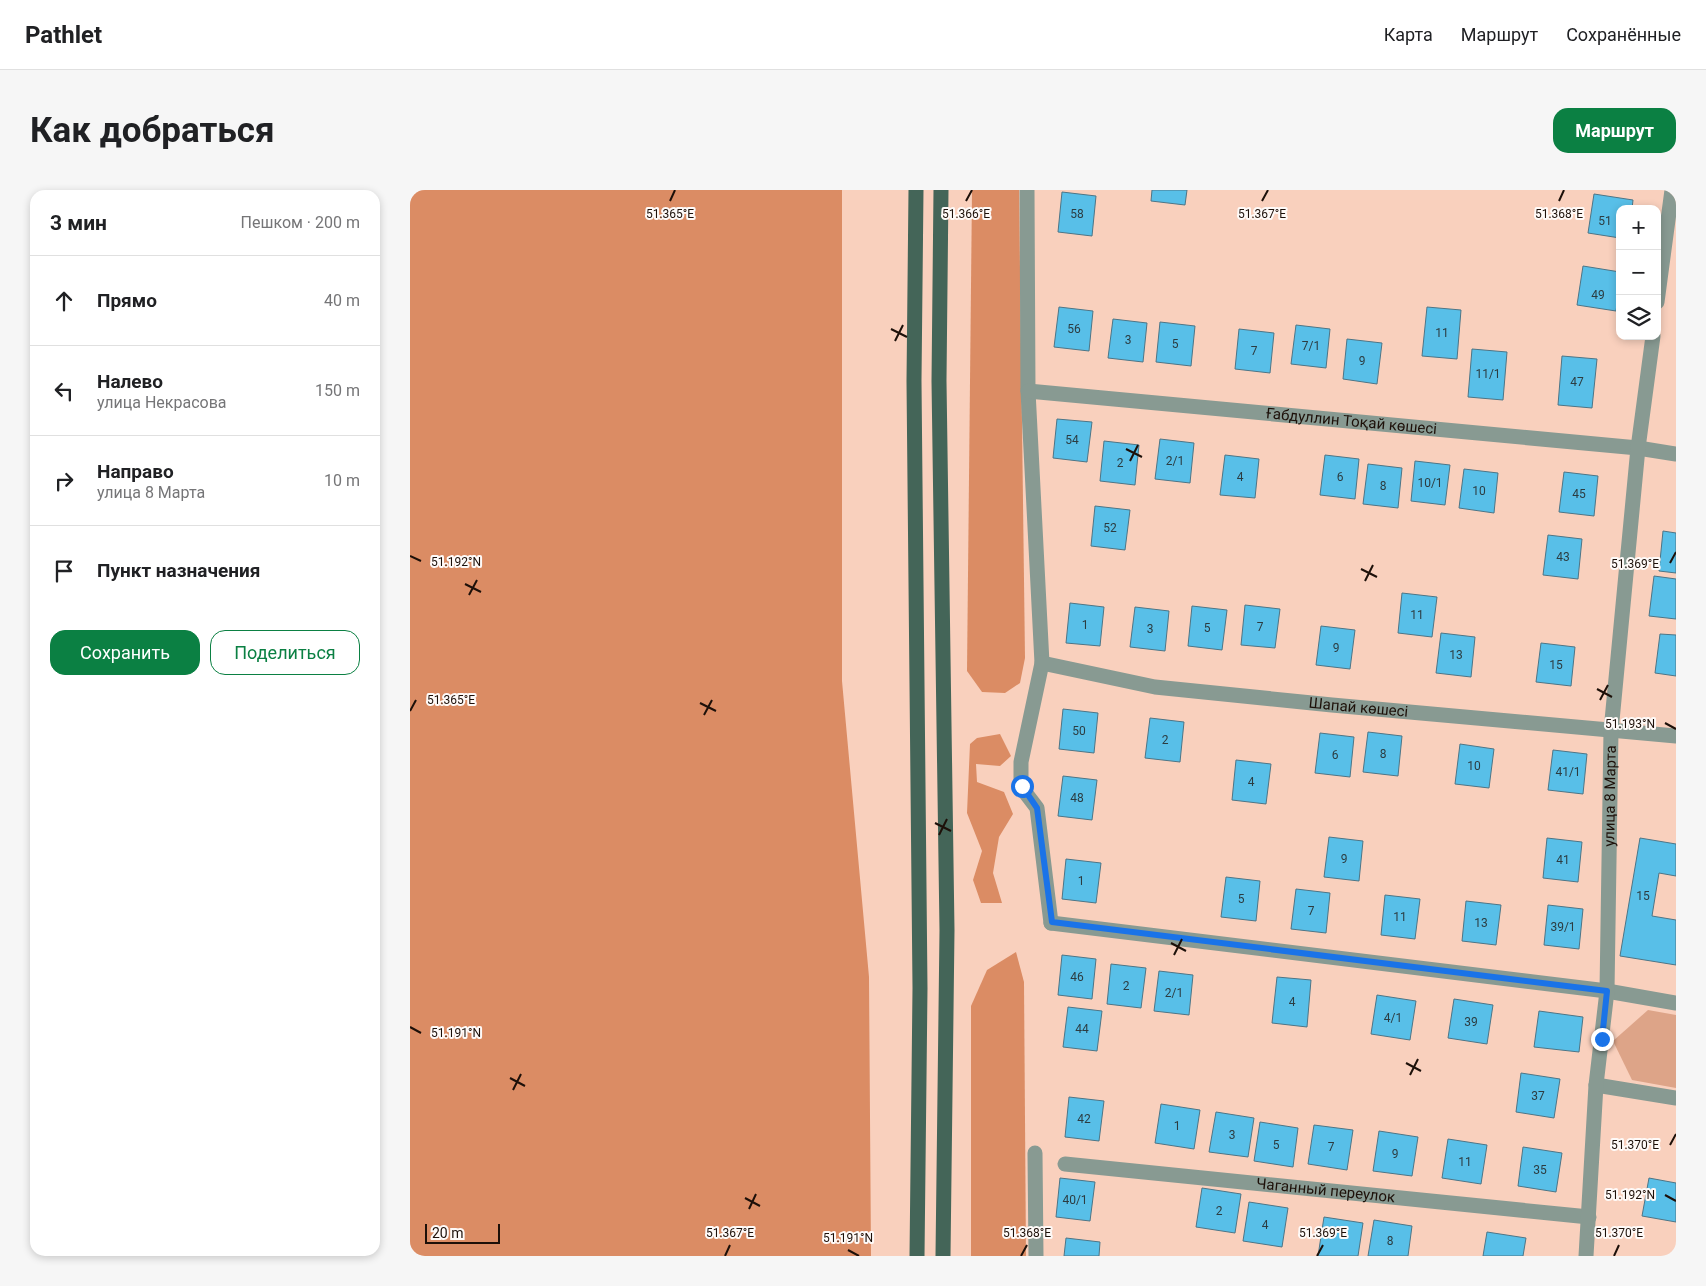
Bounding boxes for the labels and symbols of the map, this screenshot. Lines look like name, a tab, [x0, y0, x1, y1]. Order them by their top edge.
text: 51.365°E	[646, 207, 694, 221]
text: 51.366°E	[942, 207, 990, 221]
house number: 58	[1070, 207, 1084, 221]
text: 51.367°E	[1238, 207, 1286, 221]
text: 51.368°E	[1535, 207, 1583, 221]
house number: 51	[1598, 214, 1612, 228]
house number: 49	[1591, 288, 1605, 302]
house number: 56	[1067, 322, 1081, 336]
house number: 11	[1435, 326, 1449, 340]
house number: 3	[1125, 333, 1131, 347]
house number: 5	[1172, 337, 1179, 351]
house number: 7/1	[1302, 339, 1320, 353]
house number: 7	[1251, 344, 1258, 358]
house number: 9	[1359, 354, 1365, 368]
house number: 11/1	[1475, 367, 1501, 381]
house number: 47	[1570, 375, 1584, 389]
street label: Ғабдуллин Тоқай көшесі	[1265, 404, 1438, 438]
house number: 54	[1065, 433, 1079, 447]
house number: 2/1	[1166, 454, 1184, 468]
house number: 2	[1117, 456, 1124, 470]
house number: 4	[1237, 470, 1244, 484]
house number: 6	[1337, 470, 1344, 484]
house number: 10/1	[1417, 476, 1443, 490]
house number: 8	[1380, 479, 1387, 493]
house number: 10	[1472, 484, 1486, 498]
house number: 45	[1572, 487, 1586, 501]
house number: 52	[1103, 521, 1117, 535]
house number: 43	[1556, 550, 1570, 564]
text: 51.192°N	[431, 555, 481, 569]
text: 51.369°E	[1611, 557, 1659, 571]
house number: 11	[1410, 608, 1424, 622]
house number: 1	[1082, 618, 1088, 632]
house number: 7	[1257, 620, 1264, 634]
house number: 5	[1204, 621, 1211, 635]
house number: 3	[1147, 622, 1153, 636]
house number: 9	[1333, 641, 1339, 655]
house number: 13	[1449, 648, 1463, 662]
house number: 15	[1549, 658, 1563, 672]
text: 51.365°E	[427, 693, 475, 707]
street label: Шапай көшесі	[1308, 694, 1409, 721]
text: 51.193°N	[1605, 717, 1655, 731]
house number: 50	[1072, 724, 1086, 738]
house number: 2	[1162, 733, 1169, 747]
street label: улица 8 Марта	[1600, 745, 1620, 847]
house number: 8	[1380, 747, 1387, 761]
house number: 6	[1332, 748, 1339, 762]
house number: 10	[1467, 759, 1481, 773]
house number: 41/1	[1555, 765, 1581, 779]
route start	[1011, 775, 1034, 798]
house number: 4	[1248, 775, 1255, 789]
house number: 48	[1070, 791, 1084, 805]
house number: 9	[1341, 852, 1347, 866]
house number: 41	[1556, 853, 1570, 867]
house number: 1	[1078, 874, 1084, 888]
house number: 15	[1636, 889, 1650, 903]
house number: 5	[1238, 892, 1245, 906]
house number: 7	[1308, 904, 1315, 918]
house number: 11	[1393, 910, 1407, 924]
house number: 13	[1474, 916, 1488, 930]
house number: 39/1	[1550, 920, 1576, 934]
house number: 46	[1070, 970, 1084, 984]
house number: 2	[1123, 979, 1130, 993]
house number: 2/1	[1165, 986, 1183, 1000]
house number: 4	[1289, 995, 1296, 1009]
house number: 4/1	[1384, 1011, 1402, 1025]
house number: 39	[1464, 1015, 1478, 1029]
house number: 44	[1075, 1022, 1089, 1036]
text: 51.191°N	[431, 1026, 481, 1040]
route end	[1591, 1028, 1614, 1051]
house number: 37	[1531, 1089, 1545, 1103]
house number: 42	[1077, 1112, 1091, 1126]
house number: 1	[1174, 1119, 1180, 1133]
house number: 3	[1229, 1128, 1235, 1142]
house number: 5	[1273, 1138, 1280, 1152]
text: 51.370°E	[1611, 1138, 1659, 1152]
house number: 7	[1328, 1140, 1335, 1154]
house number: 9	[1392, 1147, 1398, 1161]
house number: 11	[1458, 1155, 1472, 1169]
house number: 35	[1533, 1163, 1547, 1177]
street label: Чаганный переулок	[1255, 1174, 1396, 1206]
text: 51.192°N	[1605, 1188, 1655, 1202]
house number: 40/1	[1062, 1193, 1088, 1207]
house number: 2	[1216, 1204, 1223, 1218]
house number: 4	[1262, 1218, 1269, 1232]
scale bar	[425, 1221, 500, 1244]
text: 51.367°E	[706, 1226, 754, 1240]
text: 51.368°E	[1003, 1226, 1051, 1240]
text: 51.369°E	[1299, 1226, 1347, 1240]
text: 51.370°E	[1595, 1226, 1643, 1240]
text: 51.191°N	[823, 1231, 873, 1245]
house number: 8	[1387, 1234, 1394, 1248]

